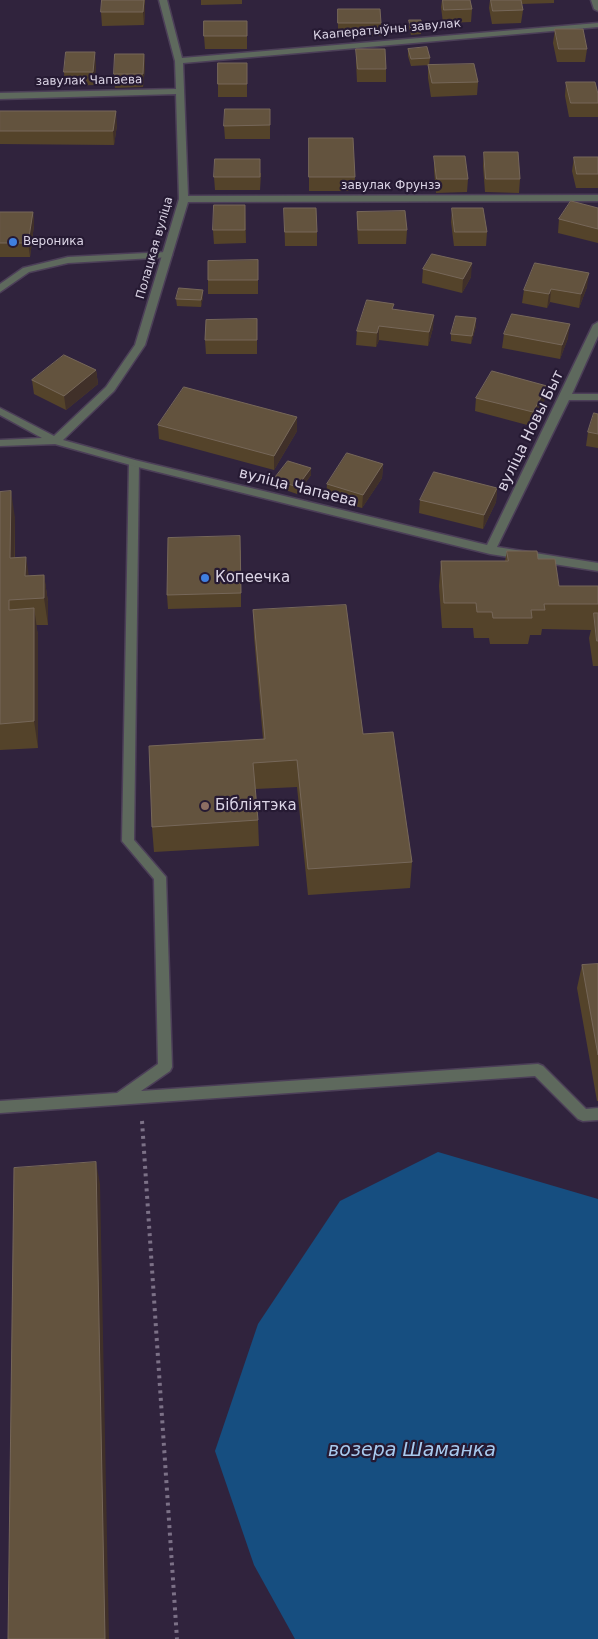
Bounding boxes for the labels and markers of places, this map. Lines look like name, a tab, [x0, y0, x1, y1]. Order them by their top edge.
place label: Вероника	[23, 235, 84, 249]
marker: Вероника	[7, 236, 19, 248]
place label: Копеечка	[215, 569, 290, 587]
marker: Копеечка	[199, 572, 211, 584]
place label: Бібліятэка	[215, 797, 297, 815]
marker: Бібліятэка	[199, 800, 211, 812]

